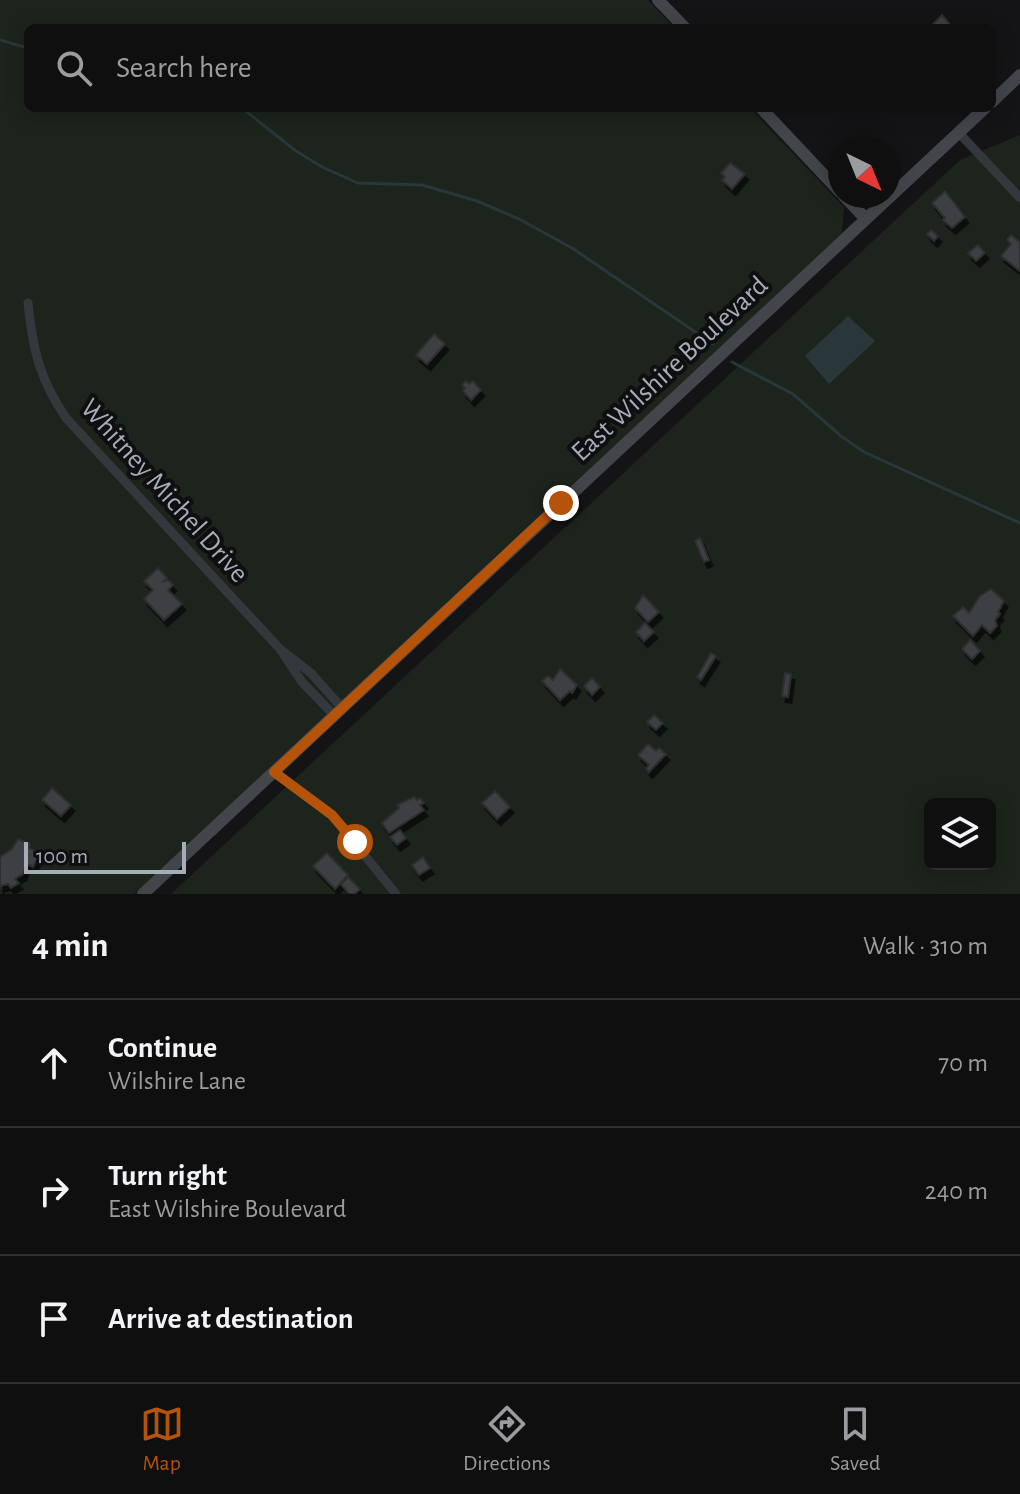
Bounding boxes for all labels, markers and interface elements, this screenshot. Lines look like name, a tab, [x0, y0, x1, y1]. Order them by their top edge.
search box	[24, 24, 996, 112]
icon: search	[52, 46, 96, 90]
text: Search here	[116, 53, 252, 83]
north arrow	[828, 136, 900, 208]
street label: East Wilshire Boulevard	[567, 271, 773, 467]
street label: Whitney Michel Drive	[75, 394, 253, 588]
route end	[543, 485, 579, 521]
map controls	[924, 798, 996, 870]
button: layers	[924, 798, 996, 870]
route start	[337, 824, 373, 860]
scale bar	[24, 838, 186, 874]
text: 100 m	[36, 845, 88, 867]
text: 4 min	[32, 929, 109, 963]
text: Walk · 310 m	[863, 933, 988, 959]
text: Continue	[108, 1033, 217, 1063]
icon: ahead	[32, 1041, 76, 1085]
text: 70 m	[938, 1050, 988, 1076]
text: Wilshire Lane	[108, 1068, 246, 1094]
text: Turn right	[108, 1161, 227, 1191]
icon: right	[32, 1169, 76, 1213]
text: 240 m	[925, 1178, 988, 1204]
text: East Wilshire Boulevard	[108, 1196, 347, 1222]
icon: arrive	[32, 1297, 76, 1341]
text: Arrive at destination	[108, 1304, 354, 1334]
tab: Map	[140, 1402, 184, 1476]
tab: Directions	[463, 1402, 551, 1476]
tab: Saved	[830, 1402, 880, 1476]

